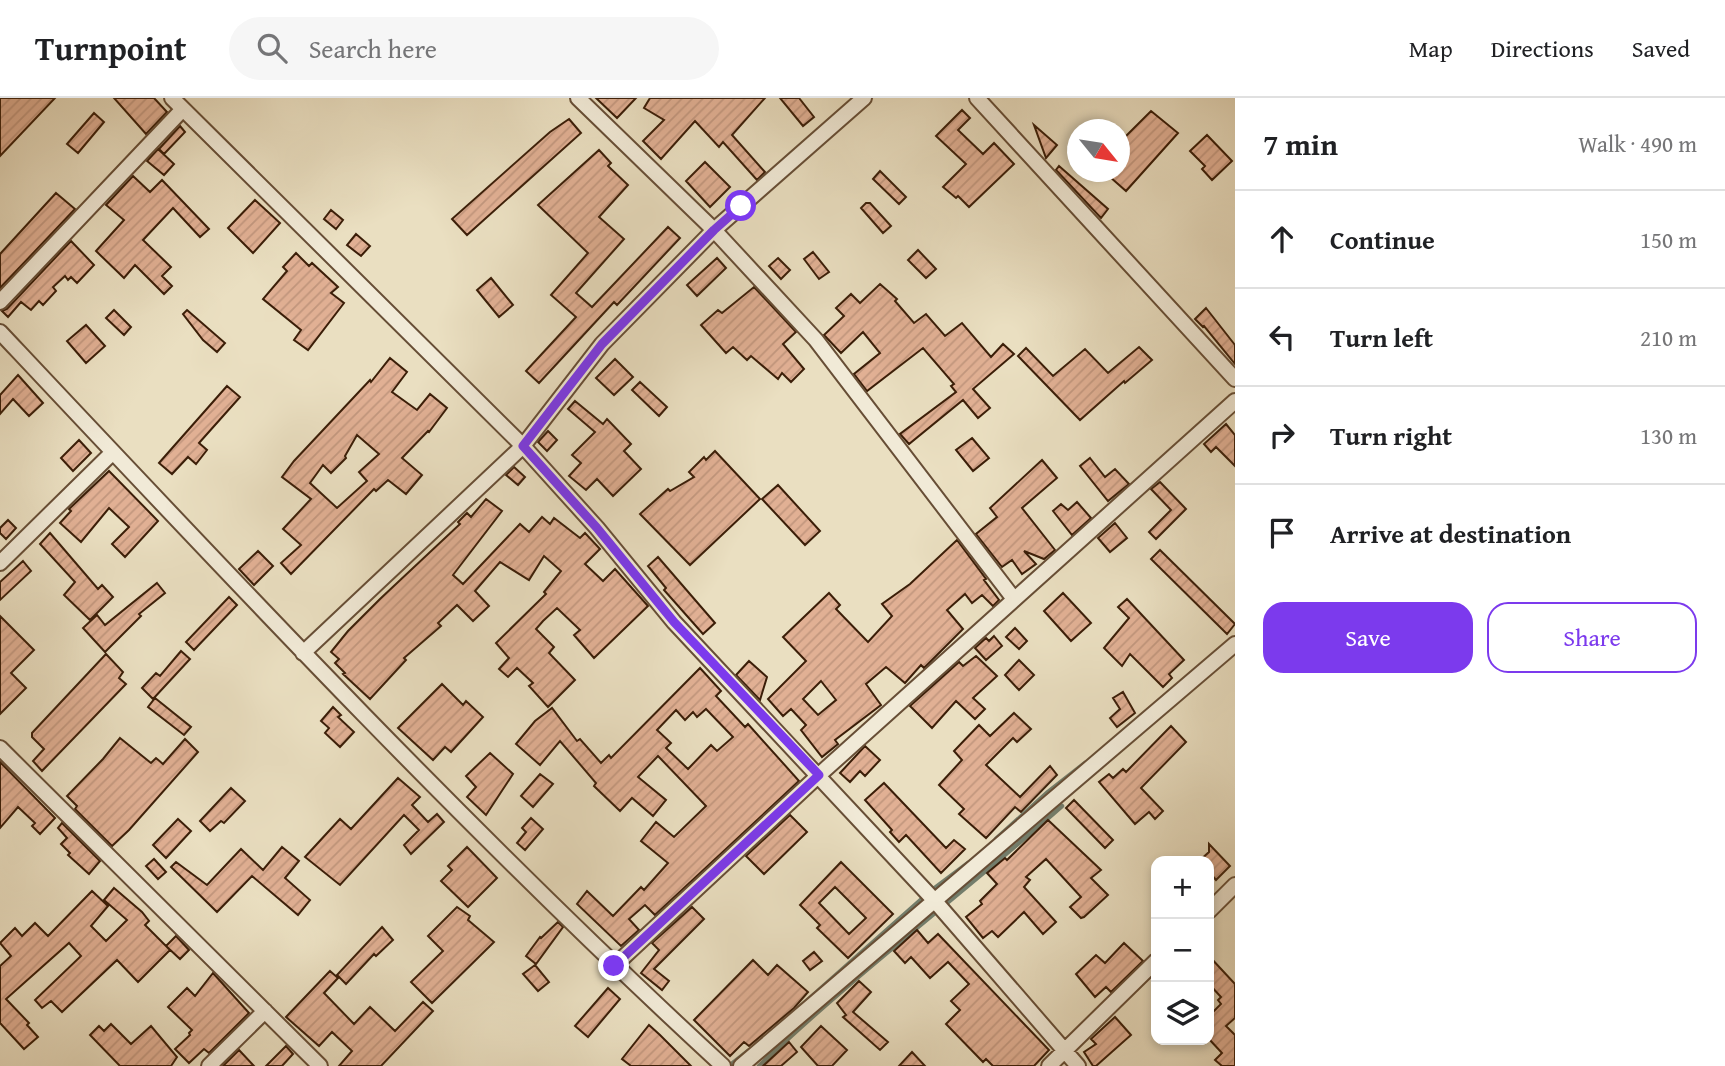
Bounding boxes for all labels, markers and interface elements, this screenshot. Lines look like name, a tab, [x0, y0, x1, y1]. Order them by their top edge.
search box	[229, 17, 719, 80]
text: Turnpoint	[35, 24, 187, 72]
icon: search	[253, 29, 291, 67]
text: Search here	[309, 29, 437, 68]
text: Map	[1409, 31, 1453, 66]
text: Directions	[1491, 31, 1594, 66]
text: Saved	[1632, 31, 1690, 66]
north arrow	[1067, 119, 1130, 182]
text: 7 min	[1263, 122, 1338, 166]
text: Walk · 490 m	[1578, 127, 1697, 160]
route start	[725, 190, 756, 221]
icon: ahead	[1263, 220, 1301, 258]
text: Continue	[1330, 220, 1435, 259]
text: 150 m	[1640, 223, 1697, 256]
icon: left	[1263, 318, 1301, 356]
text: Turn left	[1330, 318, 1433, 357]
text: 210 m	[1640, 321, 1697, 354]
icon: right	[1263, 416, 1301, 454]
text: Turn right	[1330, 416, 1452, 455]
text: 130 m	[1640, 419, 1697, 452]
icon: arrive	[1263, 514, 1301, 552]
text: Arrive at destination	[1330, 514, 1571, 553]
button: Save	[1263, 602, 1473, 673]
button: Share	[1487, 602, 1697, 673]
map controls	[1151, 856, 1214, 1045]
button: +	[1151, 856, 1214, 919]
button: −	[1151, 919, 1214, 982]
route end	[598, 950, 629, 981]
button: layers	[1151, 982, 1214, 1045]

